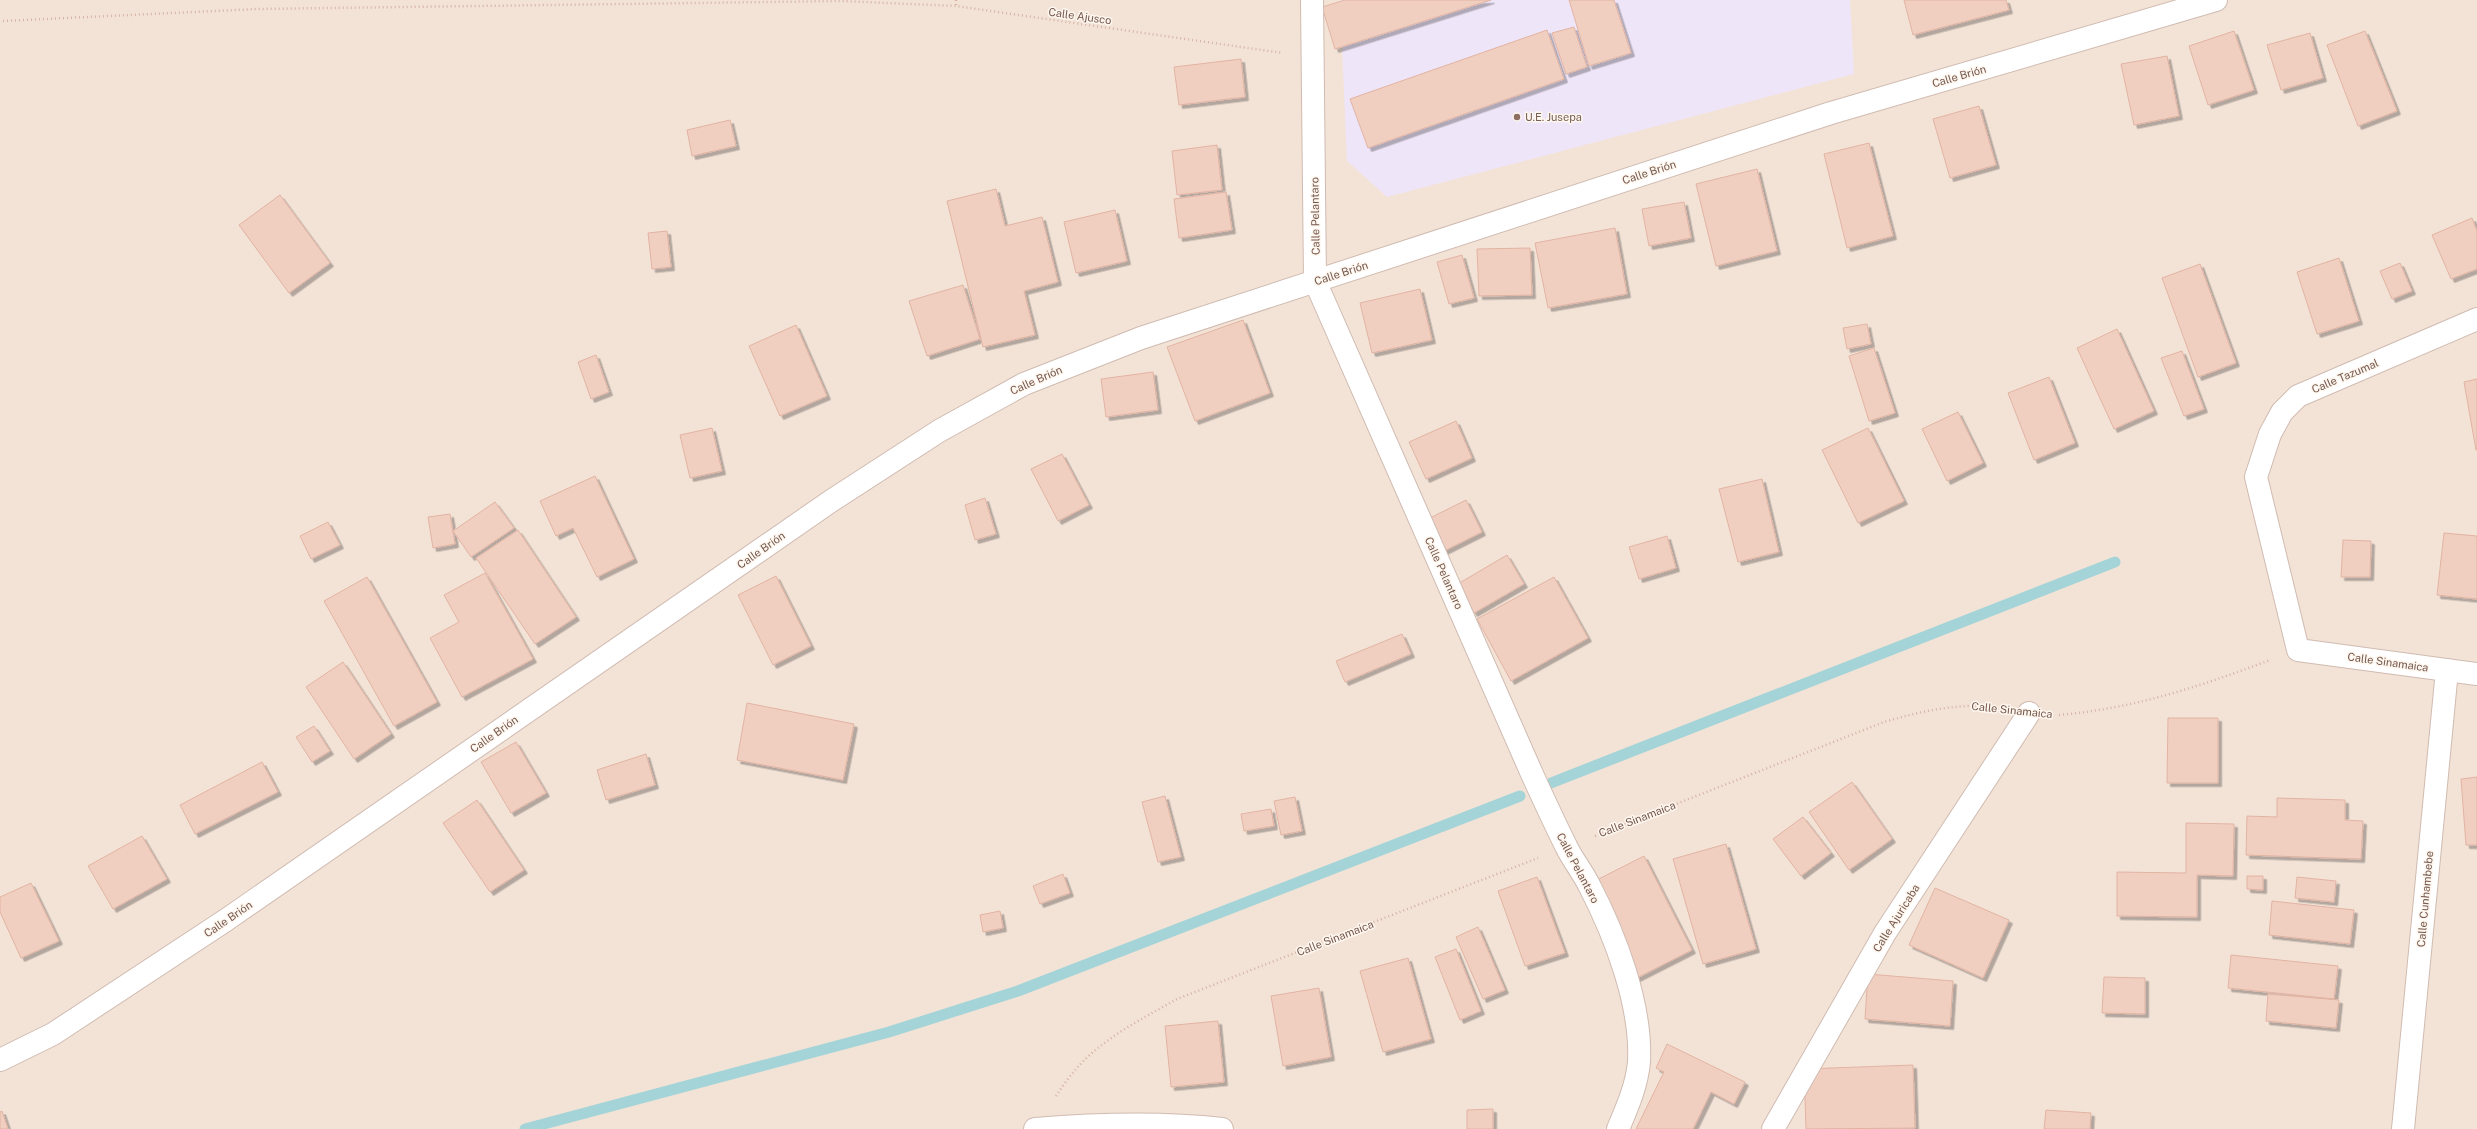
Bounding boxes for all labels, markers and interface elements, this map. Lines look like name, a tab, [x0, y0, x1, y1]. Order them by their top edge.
street label: Calle Ajusco	[1048, 6, 1112, 26]
street label: Calle Brión	[1931, 63, 1987, 89]
place label: U.E. Jusepa	[1525, 111, 1582, 123]
marker: U.E. Jusepa	[1512, 112, 1522, 122]
street label: Calle Brión	[1621, 158, 1677, 186]
street label: Calle Pelantaro	[1308, 177, 1322, 255]
street label: Calle Brión	[1313, 259, 1369, 287]
street label: Calle Tazumal	[2310, 357, 2380, 395]
street label: Calle Brión	[1008, 363, 1064, 397]
street label: Calle Brión	[735, 529, 787, 571]
street label: Calle Pelantaro	[1423, 535, 1465, 611]
street label: Calle Sinamaica	[2347, 650, 2429, 674]
street label: Calle Sinamaica	[1971, 700, 2053, 720]
street label: Calle Brión	[468, 713, 520, 755]
street label: Calle Sinamaica	[1597, 799, 1677, 839]
street label: Calle Pelantaro	[1554, 831, 1602, 905]
street label: Calle Cunhambebe	[2415, 850, 2435, 948]
street label: Calle Ajuricaba	[1870, 882, 1922, 954]
street label: Calle Brión	[202, 898, 254, 940]
street label: Calle Sinamaica	[1295, 918, 1375, 958]

